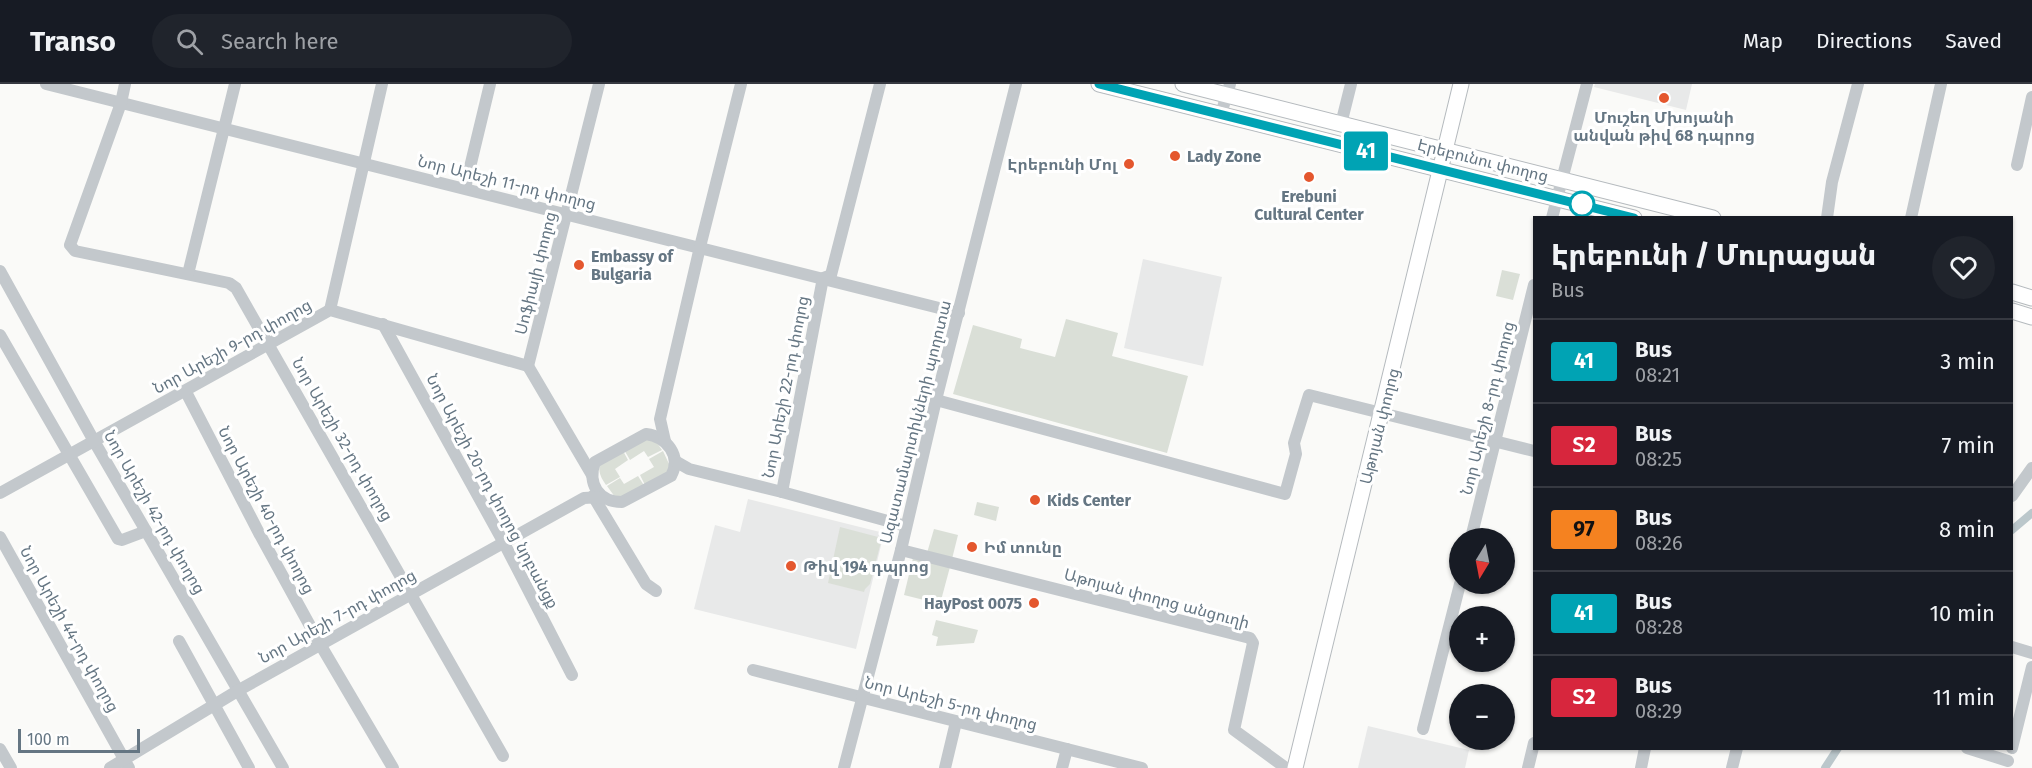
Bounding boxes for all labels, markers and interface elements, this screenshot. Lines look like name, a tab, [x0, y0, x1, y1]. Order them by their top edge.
search box	[152, 14, 572, 68]
text: Transo	[30, 25, 116, 58]
icon: search	[173, 25, 206, 58]
text: Search here	[221, 28, 338, 55]
text: Map	[1743, 28, 1783, 54]
text: Directions	[1816, 28, 1912, 54]
text: Saved	[1945, 28, 2002, 54]
marker: Մուշեղ Մխոյանի անվան թիվ 68 դպրոց	[1657, 91, 1671, 105]
place label: Մուշեղ Մխոյանի անվան թիվ 68 դպրոց	[1573, 108, 1755, 145]
line badge: 41	[1339, 132, 1393, 170]
street label: Էրեբունու փողոց	[1415, 135, 1550, 186]
text: 41	[1356, 138, 1376, 164]
place label: Lady Zone	[1187, 147, 1261, 166]
marker: Lady Zone	[1168, 149, 1182, 163]
street label: Նոր Արեշի 11-րդ փողոց	[416, 151, 598, 214]
place label: Էրեբունի Մոլ	[1007, 155, 1118, 174]
marker: Էրեբունի Մոլ	[1122, 157, 1136, 171]
marker: Erebuni Cultural Center	[1302, 170, 1316, 184]
place label: Erebuni Cultural Center	[1254, 187, 1364, 224]
unlabelled marker	[1569, 191, 1595, 217]
street label: Սոֆիայի փողոց	[511, 209, 560, 337]
button: heart	[1932, 236, 1995, 299]
text: Էրեբունի / Մուրացան	[1551, 239, 1876, 272]
place label: Embassy of Bulgaria	[591, 247, 674, 284]
marker: Embassy of Bulgaria	[572, 258, 586, 272]
text: Bus	[1551, 278, 1584, 302]
street label: Նոր Արեշի 22-րդ փողոց	[758, 294, 812, 480]
street label: Նոր Արեշի 9-րդ փողոց	[150, 295, 315, 398]
street label: Ազատամարտիկների պողոտա	[876, 298, 955, 546]
street label: Նոր Արեշի 8-րդ փողոց	[1457, 319, 1518, 497]
text: Bus	[1635, 336, 1672, 363]
text: 41	[1574, 348, 1594, 374]
text: 3 min	[1940, 348, 1995, 375]
street label: Նոր Արեշի 32-րդ փողոց	[288, 354, 397, 524]
text: 08:21	[1635, 363, 1680, 387]
street label: Աթոյան փողոց	[1356, 366, 1403, 486]
street label: Նոր Արեշի 20-րդ փողոց նրբանցք	[423, 371, 563, 612]
text: Bus	[1635, 420, 1672, 447]
street label: Նոր Արեշի 40-րդ փողոց	[214, 423, 319, 597]
street label: Նոր Արեշի 42-րդ փողոց	[100, 427, 209, 597]
text: Տ2	[1572, 432, 1596, 458]
text: 7 min	[1941, 432, 1995, 459]
text: 08:25	[1635, 447, 1682, 471]
place label: Kids Center	[1047, 491, 1131, 510]
marker: Kids Center	[1028, 493, 1042, 507]
text: Bus	[1635, 504, 1672, 531]
text: 97	[1573, 516, 1595, 542]
text: 8 min	[1939, 516, 1995, 543]
north arrow	[1449, 528, 1515, 594]
map controls	[1449, 528, 1515, 750]
text: 08:26	[1635, 531, 1683, 555]
place label: Իմ տունը	[984, 538, 1062, 557]
marker: Իմ տունը	[965, 540, 979, 554]
street label: Նոր Արեշի 44-րդ փողոց	[16, 543, 123, 715]
place label: Թիվ 194 դպրոց	[803, 557, 929, 576]
marker: Թիվ 194 դպրոց	[784, 559, 798, 573]
street label: Նոր Արեշի 7-րդ փողոց	[255, 565, 419, 668]
street label: Աթոյան փողոց անցուղի	[1062, 565, 1252, 632]
text: Bus	[1635, 588, 1672, 615]
place label: HayPost 0075	[924, 594, 1022, 613]
marker: HayPost 0075	[1027, 596, 1041, 610]
text: 41	[1574, 600, 1594, 626]
text: 10 min	[1929, 600, 1995, 627]
button: +	[1449, 606, 1515, 672]
text: 08:28	[1635, 615, 1683, 639]
text: Bus	[1635, 672, 1672, 699]
street label: Նոր Արեշի 5-րդ փողոց	[862, 673, 1039, 734]
button: −	[1449, 684, 1515, 750]
text: Տ2	[1572, 684, 1596, 710]
text: 11 min	[1932, 684, 1995, 711]
text: 08:29	[1635, 699, 1682, 723]
scale bar	[18, 726, 140, 754]
text: 100 m	[27, 730, 70, 749]

